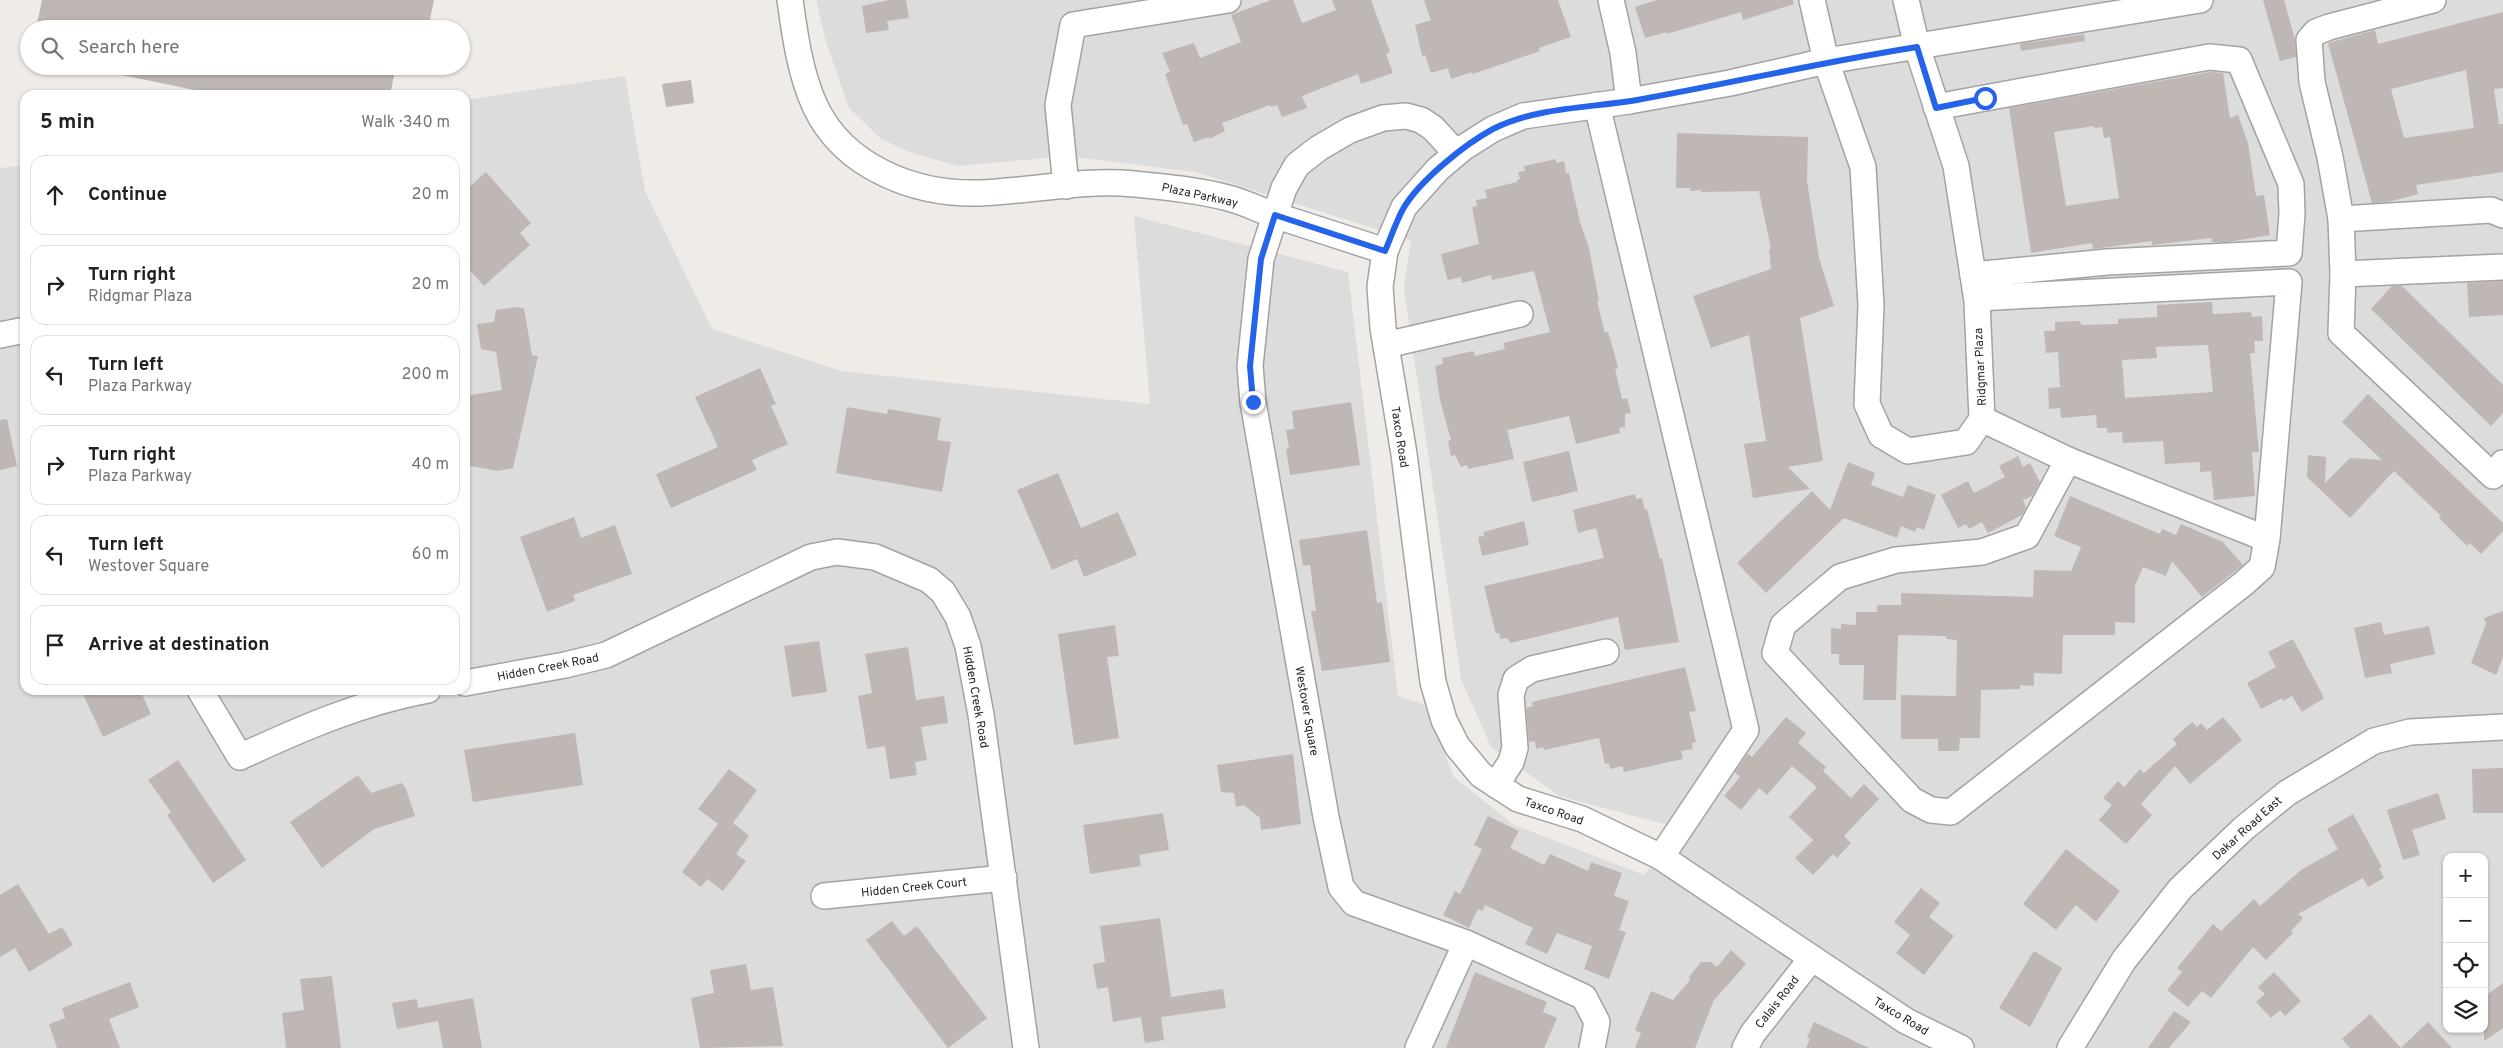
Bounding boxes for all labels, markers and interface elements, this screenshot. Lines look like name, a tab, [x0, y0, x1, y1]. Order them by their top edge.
search box	[20, 20, 470, 75]
icon: search	[38, 34, 66, 62]
text: Search here	[78, 36, 180, 60]
route start	[1974, 87, 1997, 110]
text: 5 min	[40, 109, 95, 136]
text: Walk · 340 m	[361, 113, 450, 133]
street label: Plaza Parkway	[1160, 180, 1240, 212]
icon: ahead	[41, 181, 69, 209]
text: Continue	[88, 183, 167, 207]
text: 20 m	[412, 185, 449, 205]
text: Turn right	[88, 263, 176, 287]
icon: right	[41, 271, 69, 299]
text: 20 m	[412, 275, 449, 295]
text: Ridgmar Plaza	[88, 287, 192, 307]
street label: Ridgmar Plaza	[1971, 327, 1991, 406]
text: Turn left	[88, 353, 164, 377]
icon: left	[41, 361, 69, 389]
text: 200 m	[401, 365, 449, 385]
text: Plaza Parkway	[88, 377, 192, 397]
route end	[1242, 391, 1265, 414]
street label: Taxco Road	[1386, 405, 1412, 469]
text: Turn right	[88, 443, 176, 467]
icon: right	[41, 451, 69, 479]
text: 40 m	[411, 455, 449, 475]
text: Plaza Parkway	[88, 467, 192, 487]
text: Turn left	[88, 533, 164, 557]
icon: left	[41, 541, 69, 569]
text: 60 m	[412, 545, 449, 565]
text: Westover Square	[88, 557, 209, 577]
icon: arrive	[41, 631, 69, 659]
text: Arrive at destination	[88, 633, 269, 657]
street label: Hidden Creek Road	[958, 645, 992, 749]
street label: Hidden Creek Road	[496, 650, 600, 686]
street label: Westover Square	[1290, 665, 1322, 757]
street label: Dakar Road East	[2209, 793, 2286, 864]
street label: Taxco Road	[1522, 794, 1586, 830]
map controls	[2443, 853, 2488, 1033]
button: +	[2443, 853, 2488, 898]
street label: Hidden Creek Court	[860, 874, 968, 902]
button: −	[2443, 898, 2488, 943]
button: locate	[2443, 943, 2488, 988]
street label: Calais Road	[1752, 973, 1803, 1032]
button: layers	[2443, 988, 2488, 1033]
street label: Taxco Road	[1870, 994, 1931, 1040]

